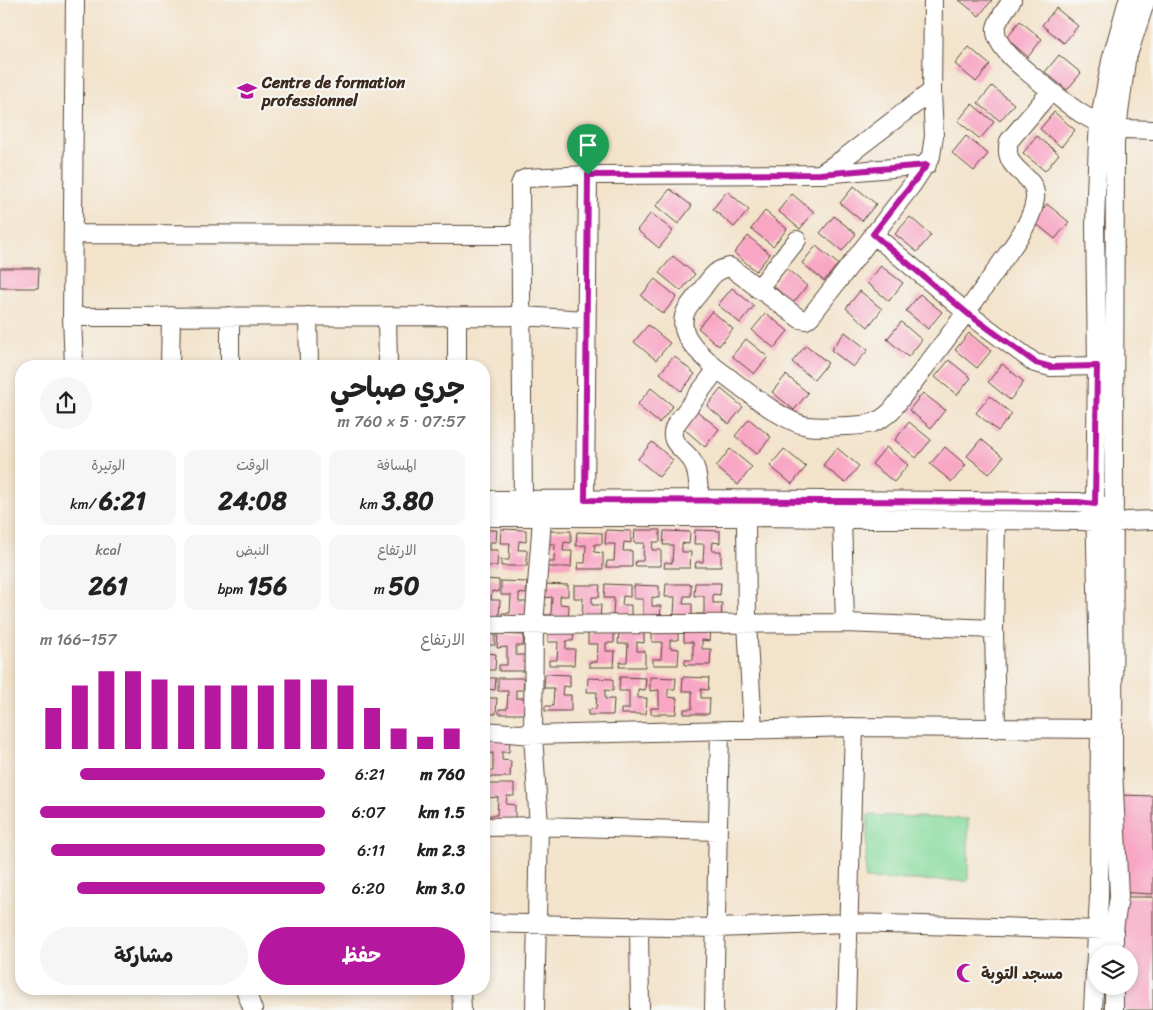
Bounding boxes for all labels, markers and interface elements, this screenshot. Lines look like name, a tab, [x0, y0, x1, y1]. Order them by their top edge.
place label: Centre de formation professionnel	[261, 68, 406, 115]
school or university icon: Centre de formation professionnel	[236, 80, 258, 102]
pin	[567, 124, 609, 175]
icon: arrive	[574, 131, 602, 159]
text: جري صباحي	[330, 363, 465, 412]
button: share	[40, 377, 92, 429]
text: 07:57 · 5 × 760 m	[338, 407, 465, 436]
text: الوتيرة	[91, 453, 125, 478]
text: الوقت	[236, 453, 269, 478]
text: المسافة	[377, 453, 417, 478]
text: 6:21	[99, 478, 146, 523]
text: 24:08	[218, 478, 287, 523]
text: 3.80	[382, 478, 434, 523]
text: /km	[70, 492, 99, 517]
text: km	[360, 492, 382, 517]
text: kcal	[95, 538, 121, 563]
text: النبض	[236, 538, 269, 563]
text: الارتفاع	[377, 538, 416, 563]
text: 261	[89, 563, 128, 608]
text: 156	[247, 563, 287, 608]
text: 50	[389, 563, 420, 608]
text: bpm	[218, 577, 247, 602]
text: m	[374, 577, 389, 602]
text: 157–166 m	[40, 625, 116, 654]
text: الارتفاع	[420, 625, 465, 654]
text: 6:21	[355, 760, 385, 789]
text: 760 m	[420, 760, 465, 789]
text: 6:07	[352, 798, 385, 827]
text: 1.5 km	[419, 798, 465, 827]
text: 6:11	[357, 836, 385, 865]
text: 2.3 km	[417, 836, 465, 865]
text: 6:20	[352, 874, 385, 903]
text: 3.0 km	[416, 874, 465, 903]
button: مشاركة	[40, 927, 248, 985]
button: حفظ	[258, 927, 465, 985]
map controls	[1088, 945, 1138, 995]
button: layers	[1088, 945, 1138, 995]
place label: مسجد التوبة	[981, 959, 1063, 988]
mosque icon: مسجد التوبة	[955, 962, 977, 984]

